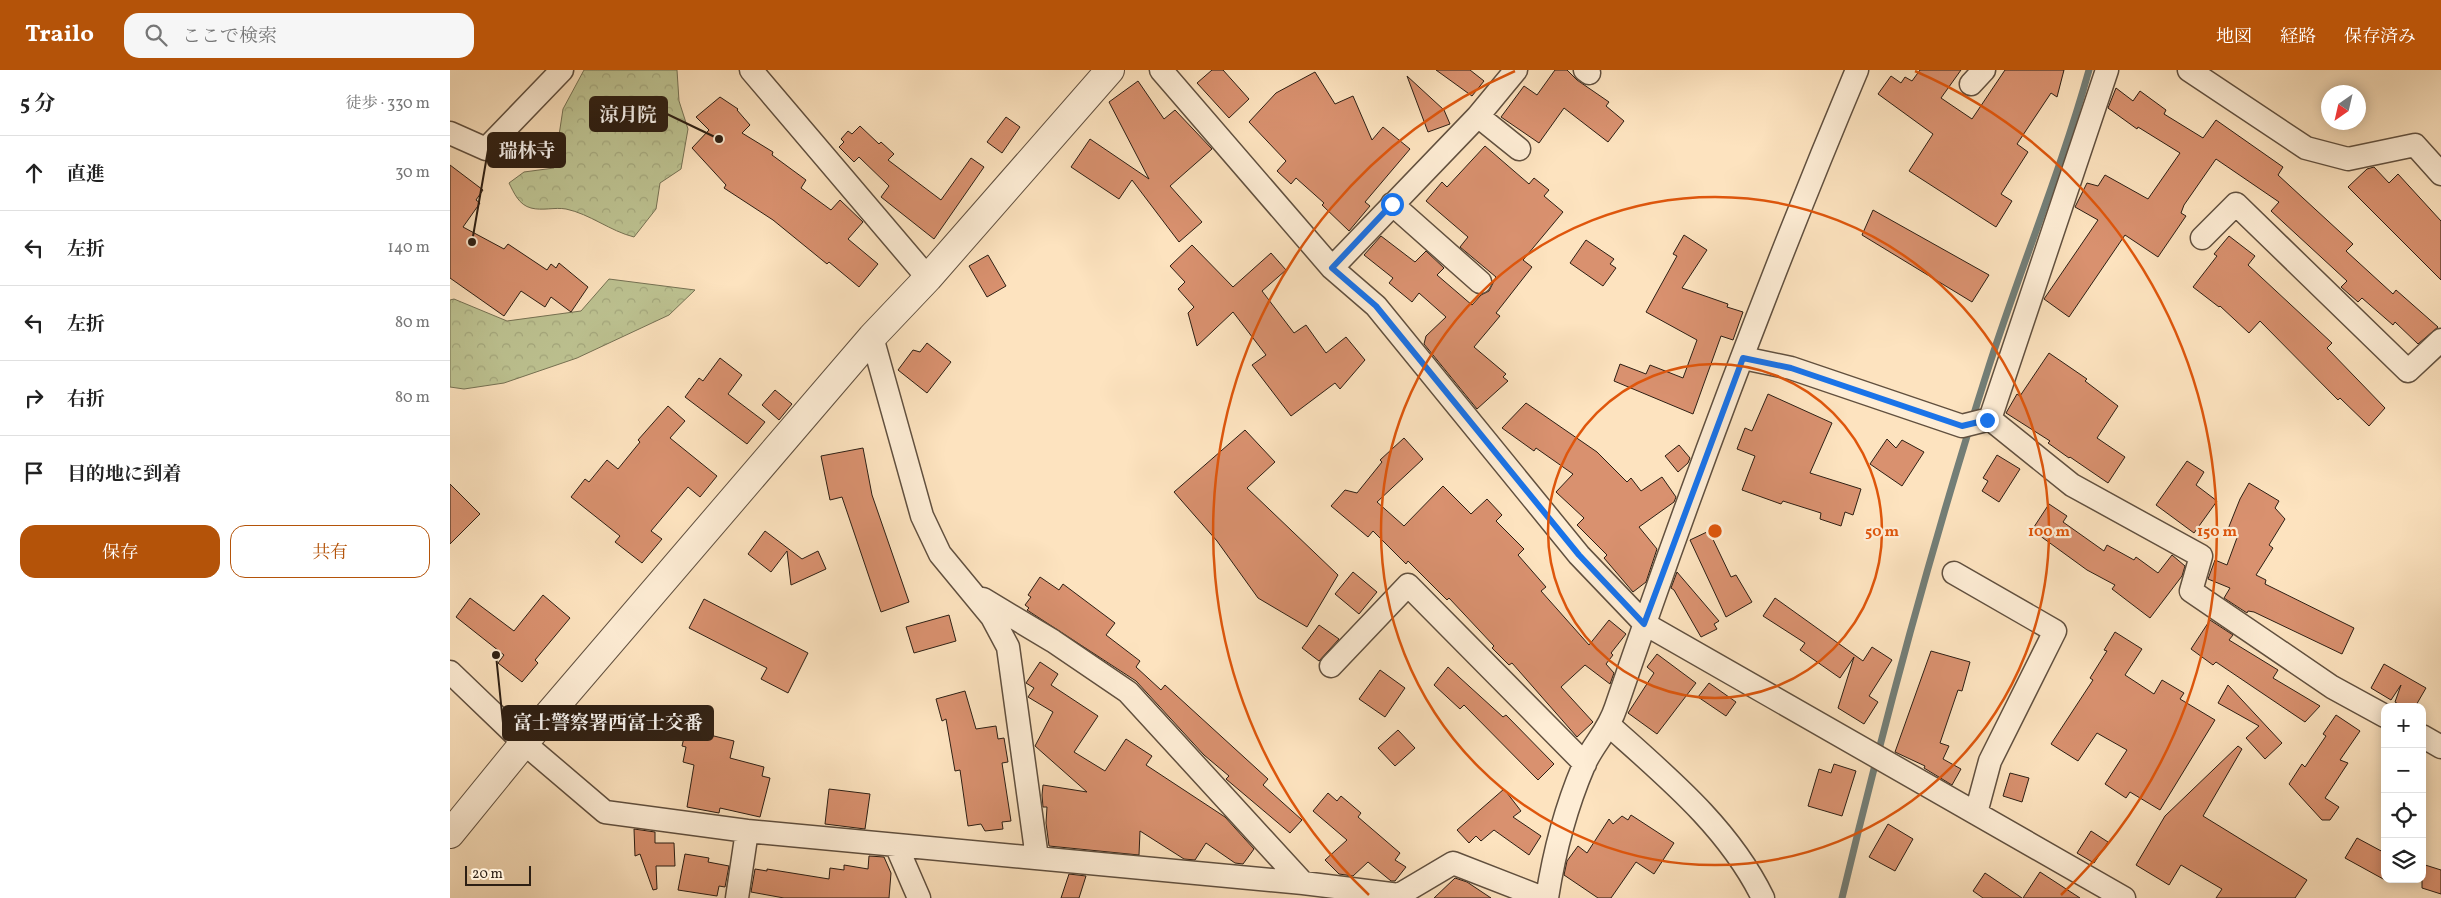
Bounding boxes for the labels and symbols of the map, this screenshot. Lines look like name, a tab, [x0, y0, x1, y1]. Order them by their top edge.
north arrow	[2321, 85, 2366, 130]
callout: 涼月院	[590, 97, 667, 131]
text: 涼月院	[599, 103, 657, 129]
callout: 瑞林寺	[488, 133, 565, 167]
text: 瑞林寺	[498, 139, 556, 165]
route start	[1381, 193, 1404, 216]
route end	[1976, 409, 1999, 432]
centre of rings	[1706, 522, 1724, 540]
text: 50 m	[1865, 522, 1899, 543]
text: 100 m	[2028, 522, 2071, 543]
text: 150 m	[2197, 522, 2237, 543]
callout: 富士警察署西富士交番	[503, 706, 713, 740]
text: 富士警察署西富士交番	[513, 711, 703, 737]
scale bar	[465, 863, 531, 886]

